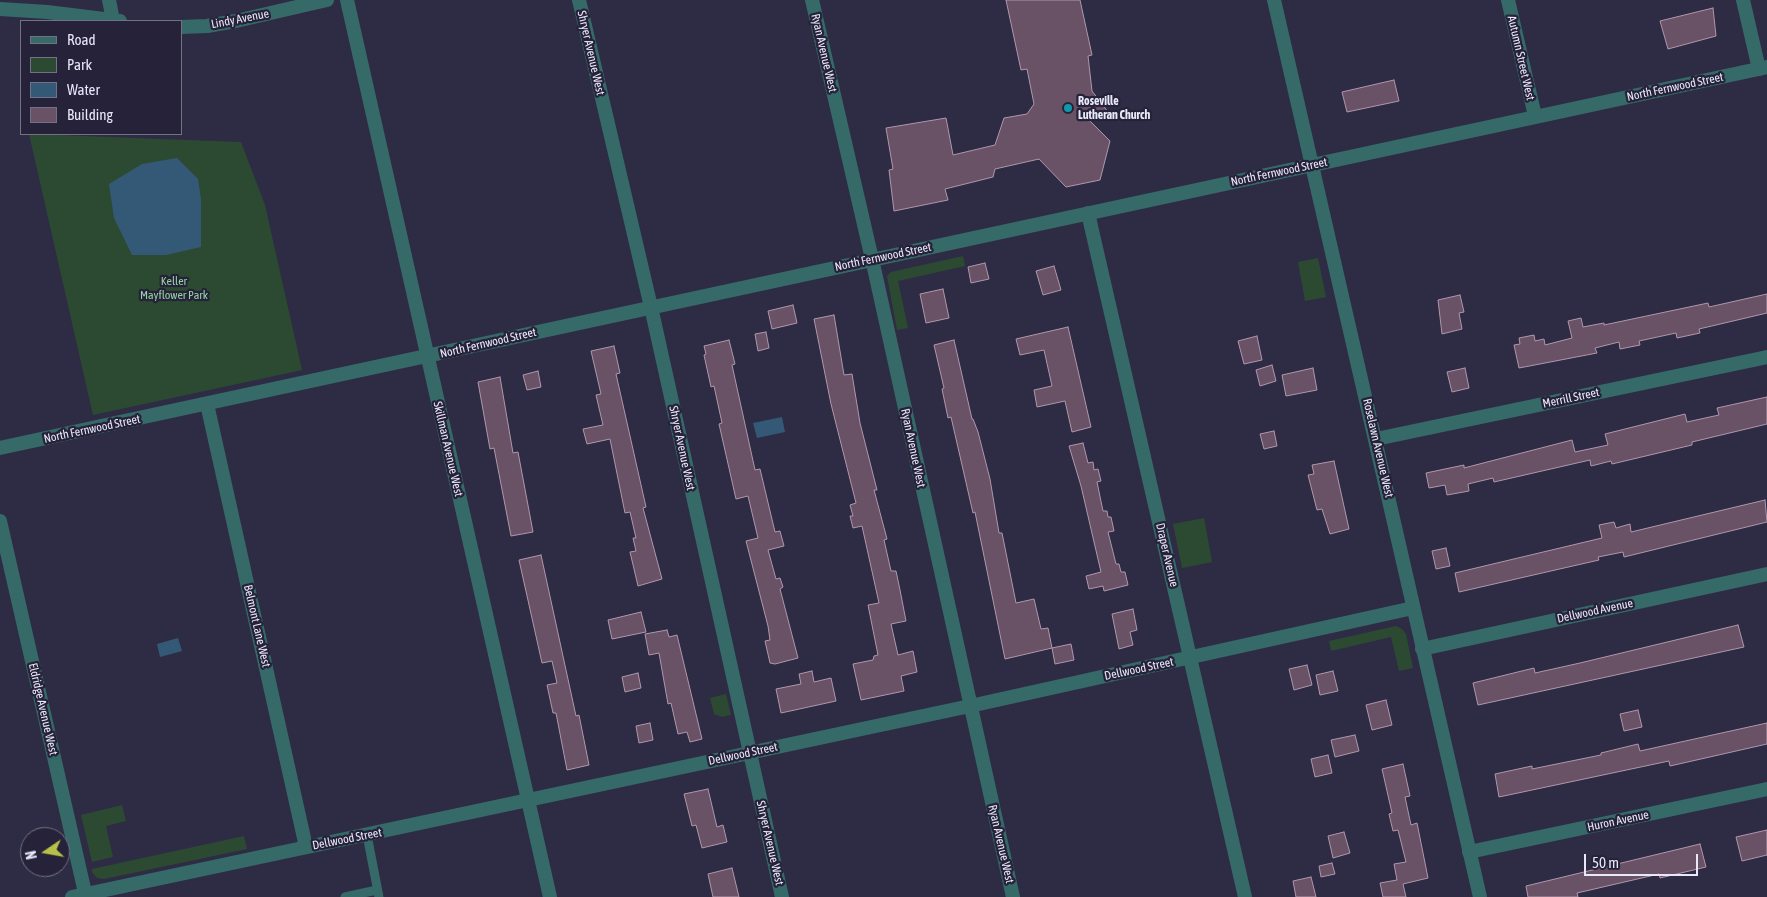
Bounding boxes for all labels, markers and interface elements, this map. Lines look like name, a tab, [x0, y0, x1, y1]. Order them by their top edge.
street label: Lindy Avenue	[210, 6, 270, 32]
street label: Shryer Avenue West	[574, 9, 608, 97]
street label: Ryan Avenue West	[808, 12, 840, 94]
street label: Autumn Street West	[1504, 14, 1538, 102]
legend	[20, 20, 182, 135]
text: Road	[67, 31, 96, 48]
text: Park	[67, 56, 92, 73]
street label: North Fernwood Street	[1625, 70, 1725, 104]
text: Water	[67, 81, 100, 98]
place label: Roseville Lutheran Church	[1078, 94, 1150, 122]
marker: Roseville Lutheran Church	[1062, 102, 1074, 114]
text: Building	[67, 106, 113, 123]
street label: North Fernwood Street	[1229, 155, 1329, 189]
street label: North Fernwood Street	[833, 240, 933, 274]
park label: Keller Mayflower Park	[140, 274, 208, 302]
street label: North Fernwood Street	[438, 325, 538, 361]
street label: Merrill Street	[1541, 385, 1601, 411]
street label: Roselawn Avenue West	[1360, 397, 1396, 499]
street label: Skillman Avenue West	[430, 400, 466, 498]
street label: Shryer Avenue West	[666, 404, 698, 492]
street label: Ryan Avenue West	[898, 407, 928, 489]
street label: North Fernwood Street	[42, 412, 142, 446]
street label: Draper Avenue	[1153, 522, 1181, 588]
street label: Belmont Lane West	[241, 583, 273, 669]
street label: Dellwood Avenue	[1556, 596, 1634, 626]
street label: Dellwood Street	[1103, 655, 1175, 683]
street label: Eldridge Avenue West	[25, 661, 61, 757]
street label: Dellwood Street	[707, 740, 779, 768]
street label: Shryer Avenue West	[753, 799, 787, 887]
street label: Ryan Avenue West	[985, 803, 1017, 885]
street label: Huron Avenue	[1586, 807, 1650, 835]
street label: Dellwood Street	[311, 825, 383, 853]
north arrow	[20, 827, 70, 877]
scale bar	[1587, 844, 1701, 876]
text: N	[23, 849, 40, 861]
text: 50 m	[1592, 854, 1619, 871]

